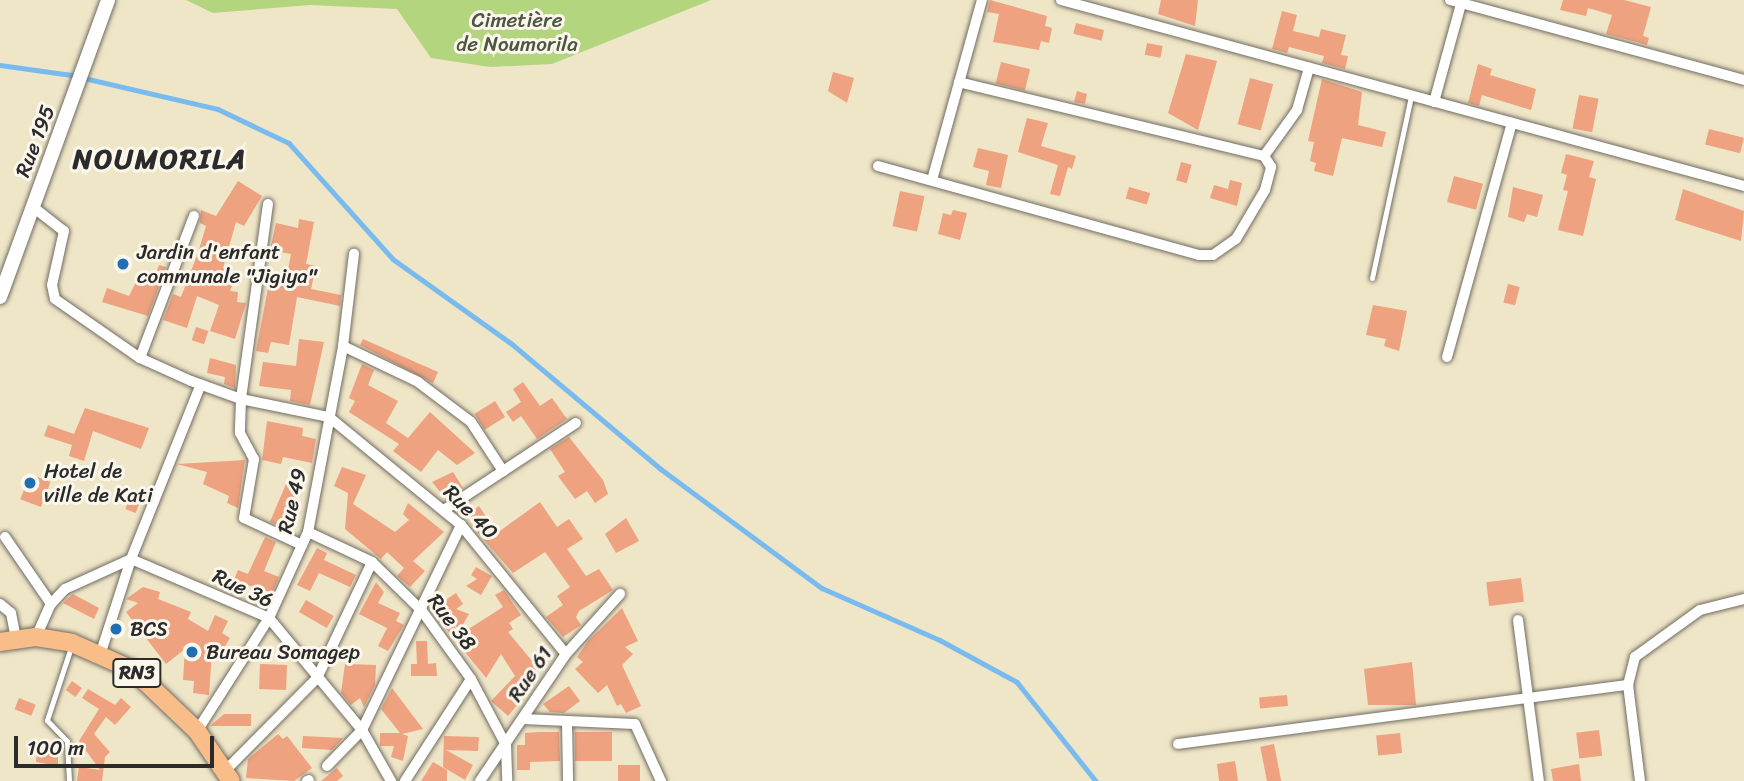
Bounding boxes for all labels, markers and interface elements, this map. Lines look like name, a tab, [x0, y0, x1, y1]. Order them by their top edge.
park label: Cimetière de Noumorila	[456, 7, 578, 57]
street label: Rue 195	[10, 101, 60, 181]
district label: NOUMORILA	[74, 142, 246, 176]
place label: Jardin d'enfant communale "Jigiya"	[137, 239, 317, 289]
marker: Jardin d'enfant communale "Jigiya"	[115, 256, 131, 272]
place label: Hotel de ville de Kati	[44, 458, 153, 508]
street label: Rue 49	[272, 466, 312, 536]
marker: Hotel de ville de Kati	[22, 475, 38, 491]
street label: Rue 40	[439, 480, 503, 544]
street label: Rue 36	[209, 563, 277, 613]
street label: Rue 38	[423, 589, 481, 655]
place label: BCS	[130, 616, 168, 642]
marker: BCS	[108, 621, 124, 637]
place label: Bureau Somagep	[206, 639, 360, 665]
street label: Rue 61	[502, 642, 558, 706]
marker: Bureau Somagep	[184, 644, 200, 660]
road number: RN3	[111, 658, 163, 688]
scale bar	[18, 722, 217, 766]
text: 100 m	[27, 729, 84, 767]

